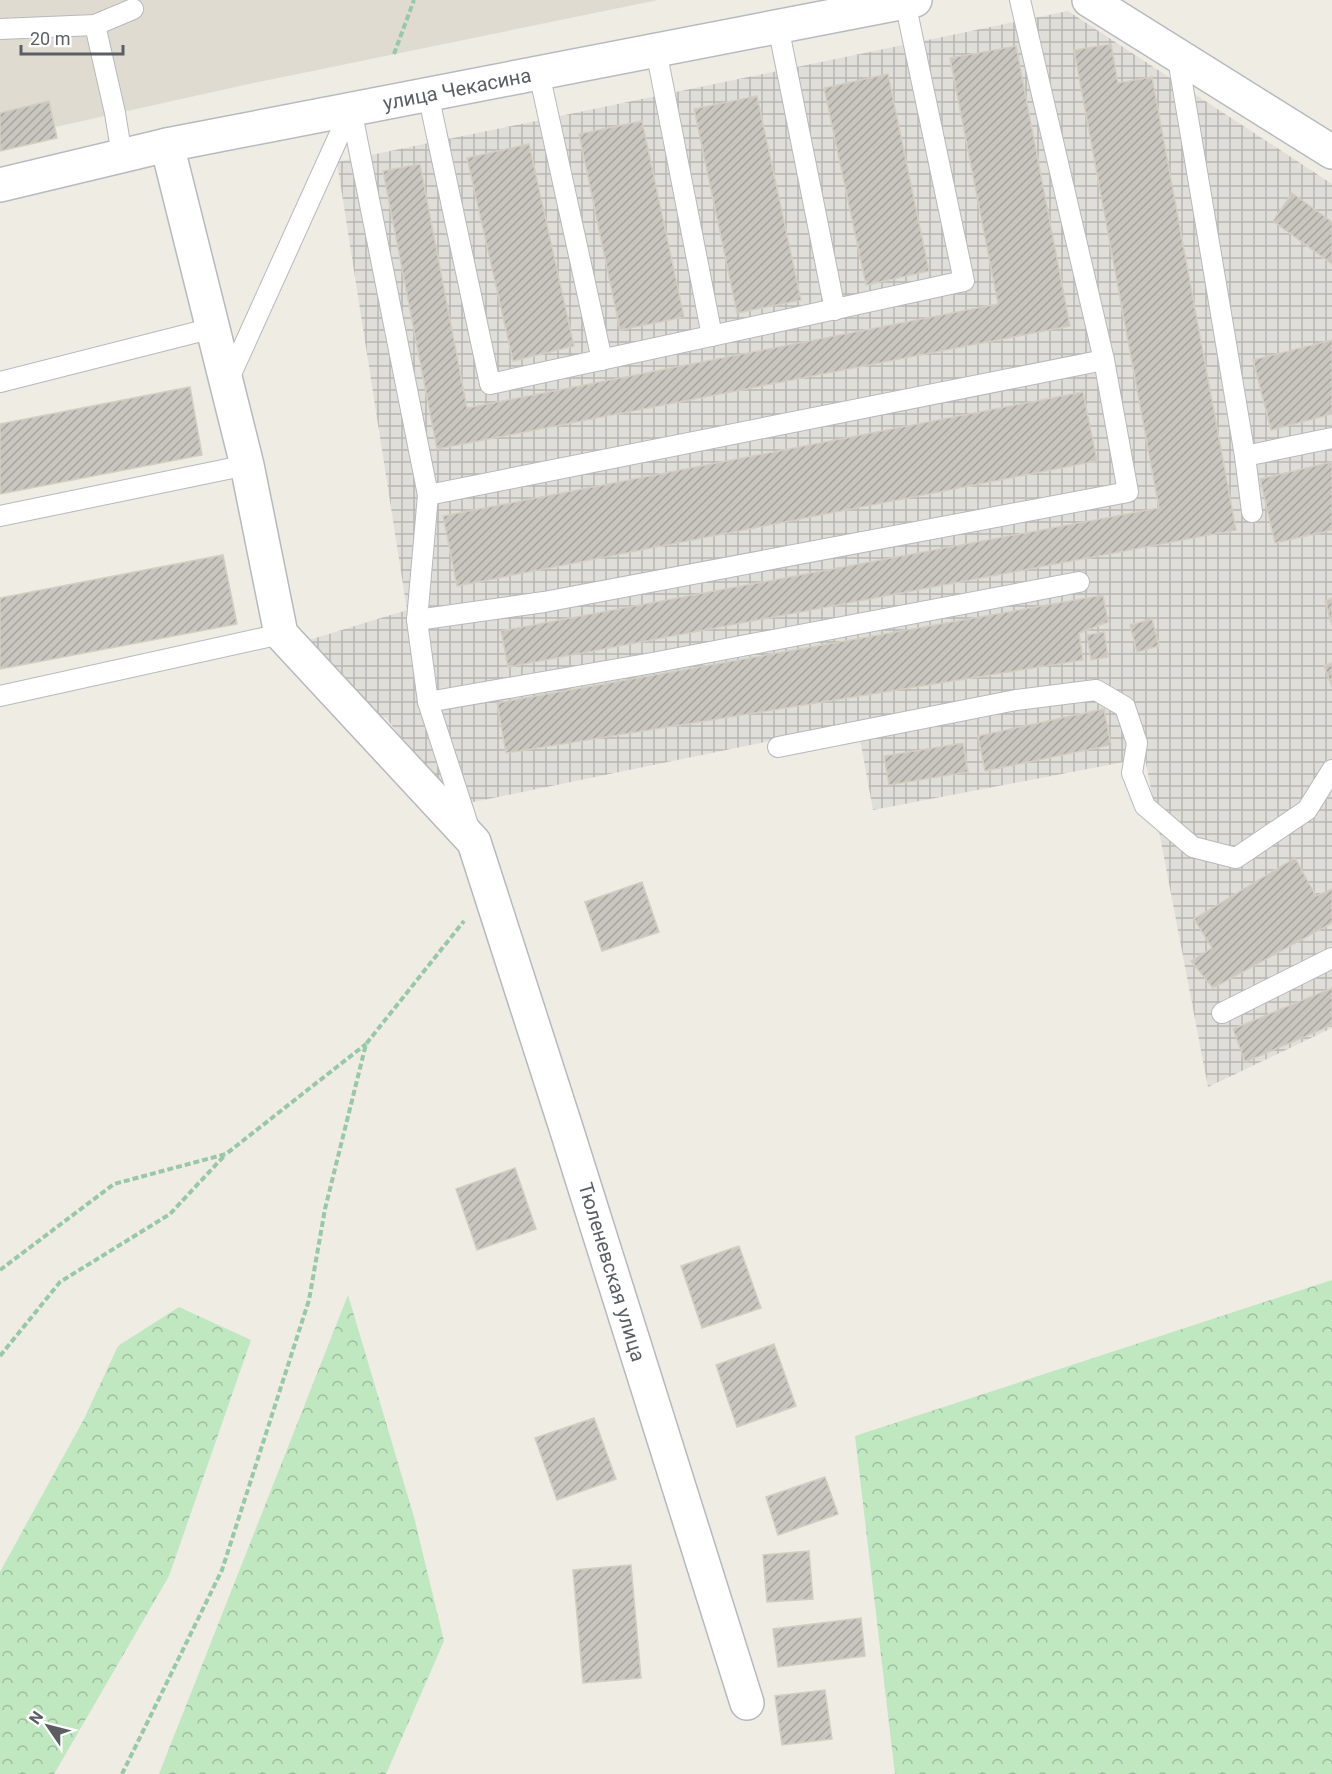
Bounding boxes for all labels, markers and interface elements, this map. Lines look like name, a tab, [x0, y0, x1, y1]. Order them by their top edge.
scale bar	[21, 18, 123, 56]
text: 20 m	[30, 28, 70, 49]
street label: улица Чекасина	[381, 63, 533, 115]
street label: Тюленевская улица	[573, 1180, 651, 1364]
north arrow	[18, 1696, 78, 1756]
text: N	[25, 1708, 47, 1728]

